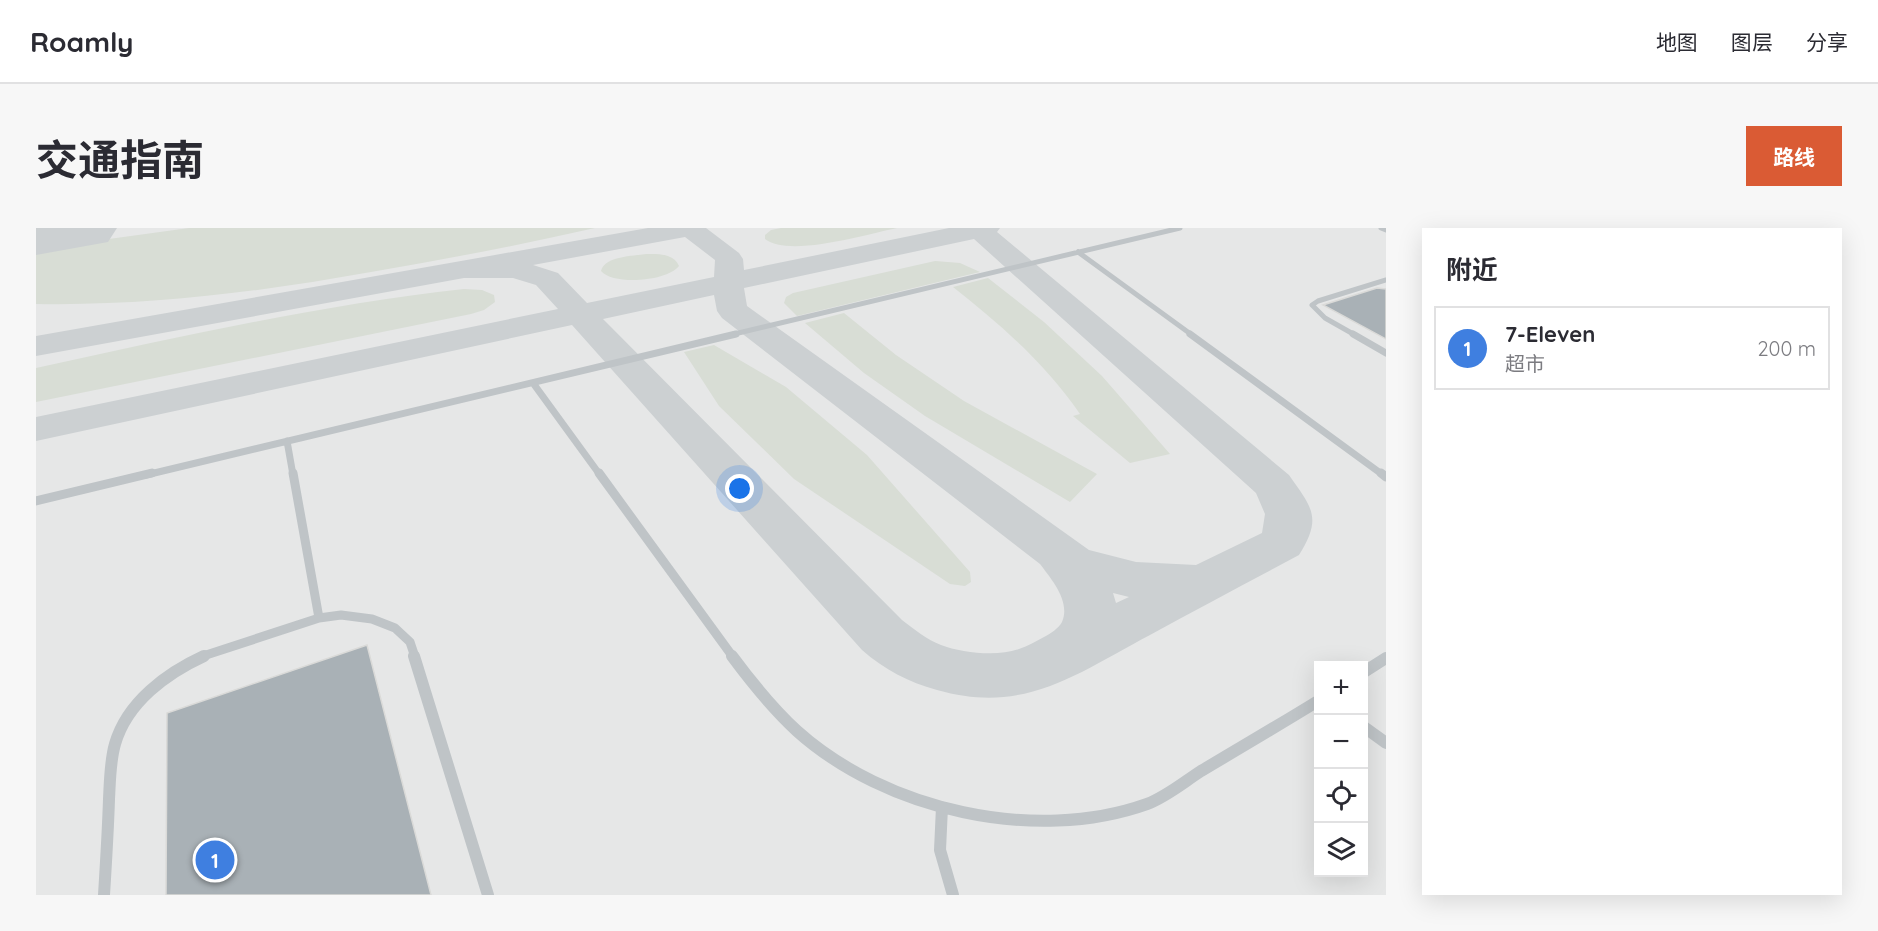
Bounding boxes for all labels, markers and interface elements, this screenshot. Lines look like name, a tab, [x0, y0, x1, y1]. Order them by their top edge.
text: Roamly	[30, 24, 134, 59]
text: 地图	[1656, 29, 1698, 55]
text: 图层	[1731, 29, 1773, 55]
text: 分享	[1806, 29, 1848, 55]
button: 路线	[1746, 126, 1842, 186]
text: 交通指南	[36, 133, 204, 186]
text: 附近	[1446, 253, 1498, 286]
text: 7-Eleven	[1505, 320, 1595, 348]
text: 1	[1464, 336, 1471, 361]
text: 200 m	[1757, 336, 1816, 361]
text: 超市	[1505, 351, 1545, 376]
your location	[725, 474, 754, 503]
map controls	[1314, 661, 1368, 877]
button: +	[1314, 661, 1368, 715]
button: −	[1314, 715, 1368, 769]
button: locate	[1314, 769, 1368, 823]
button: layers	[1314, 823, 1368, 877]
pin: 1	[196, 838, 234, 882]

